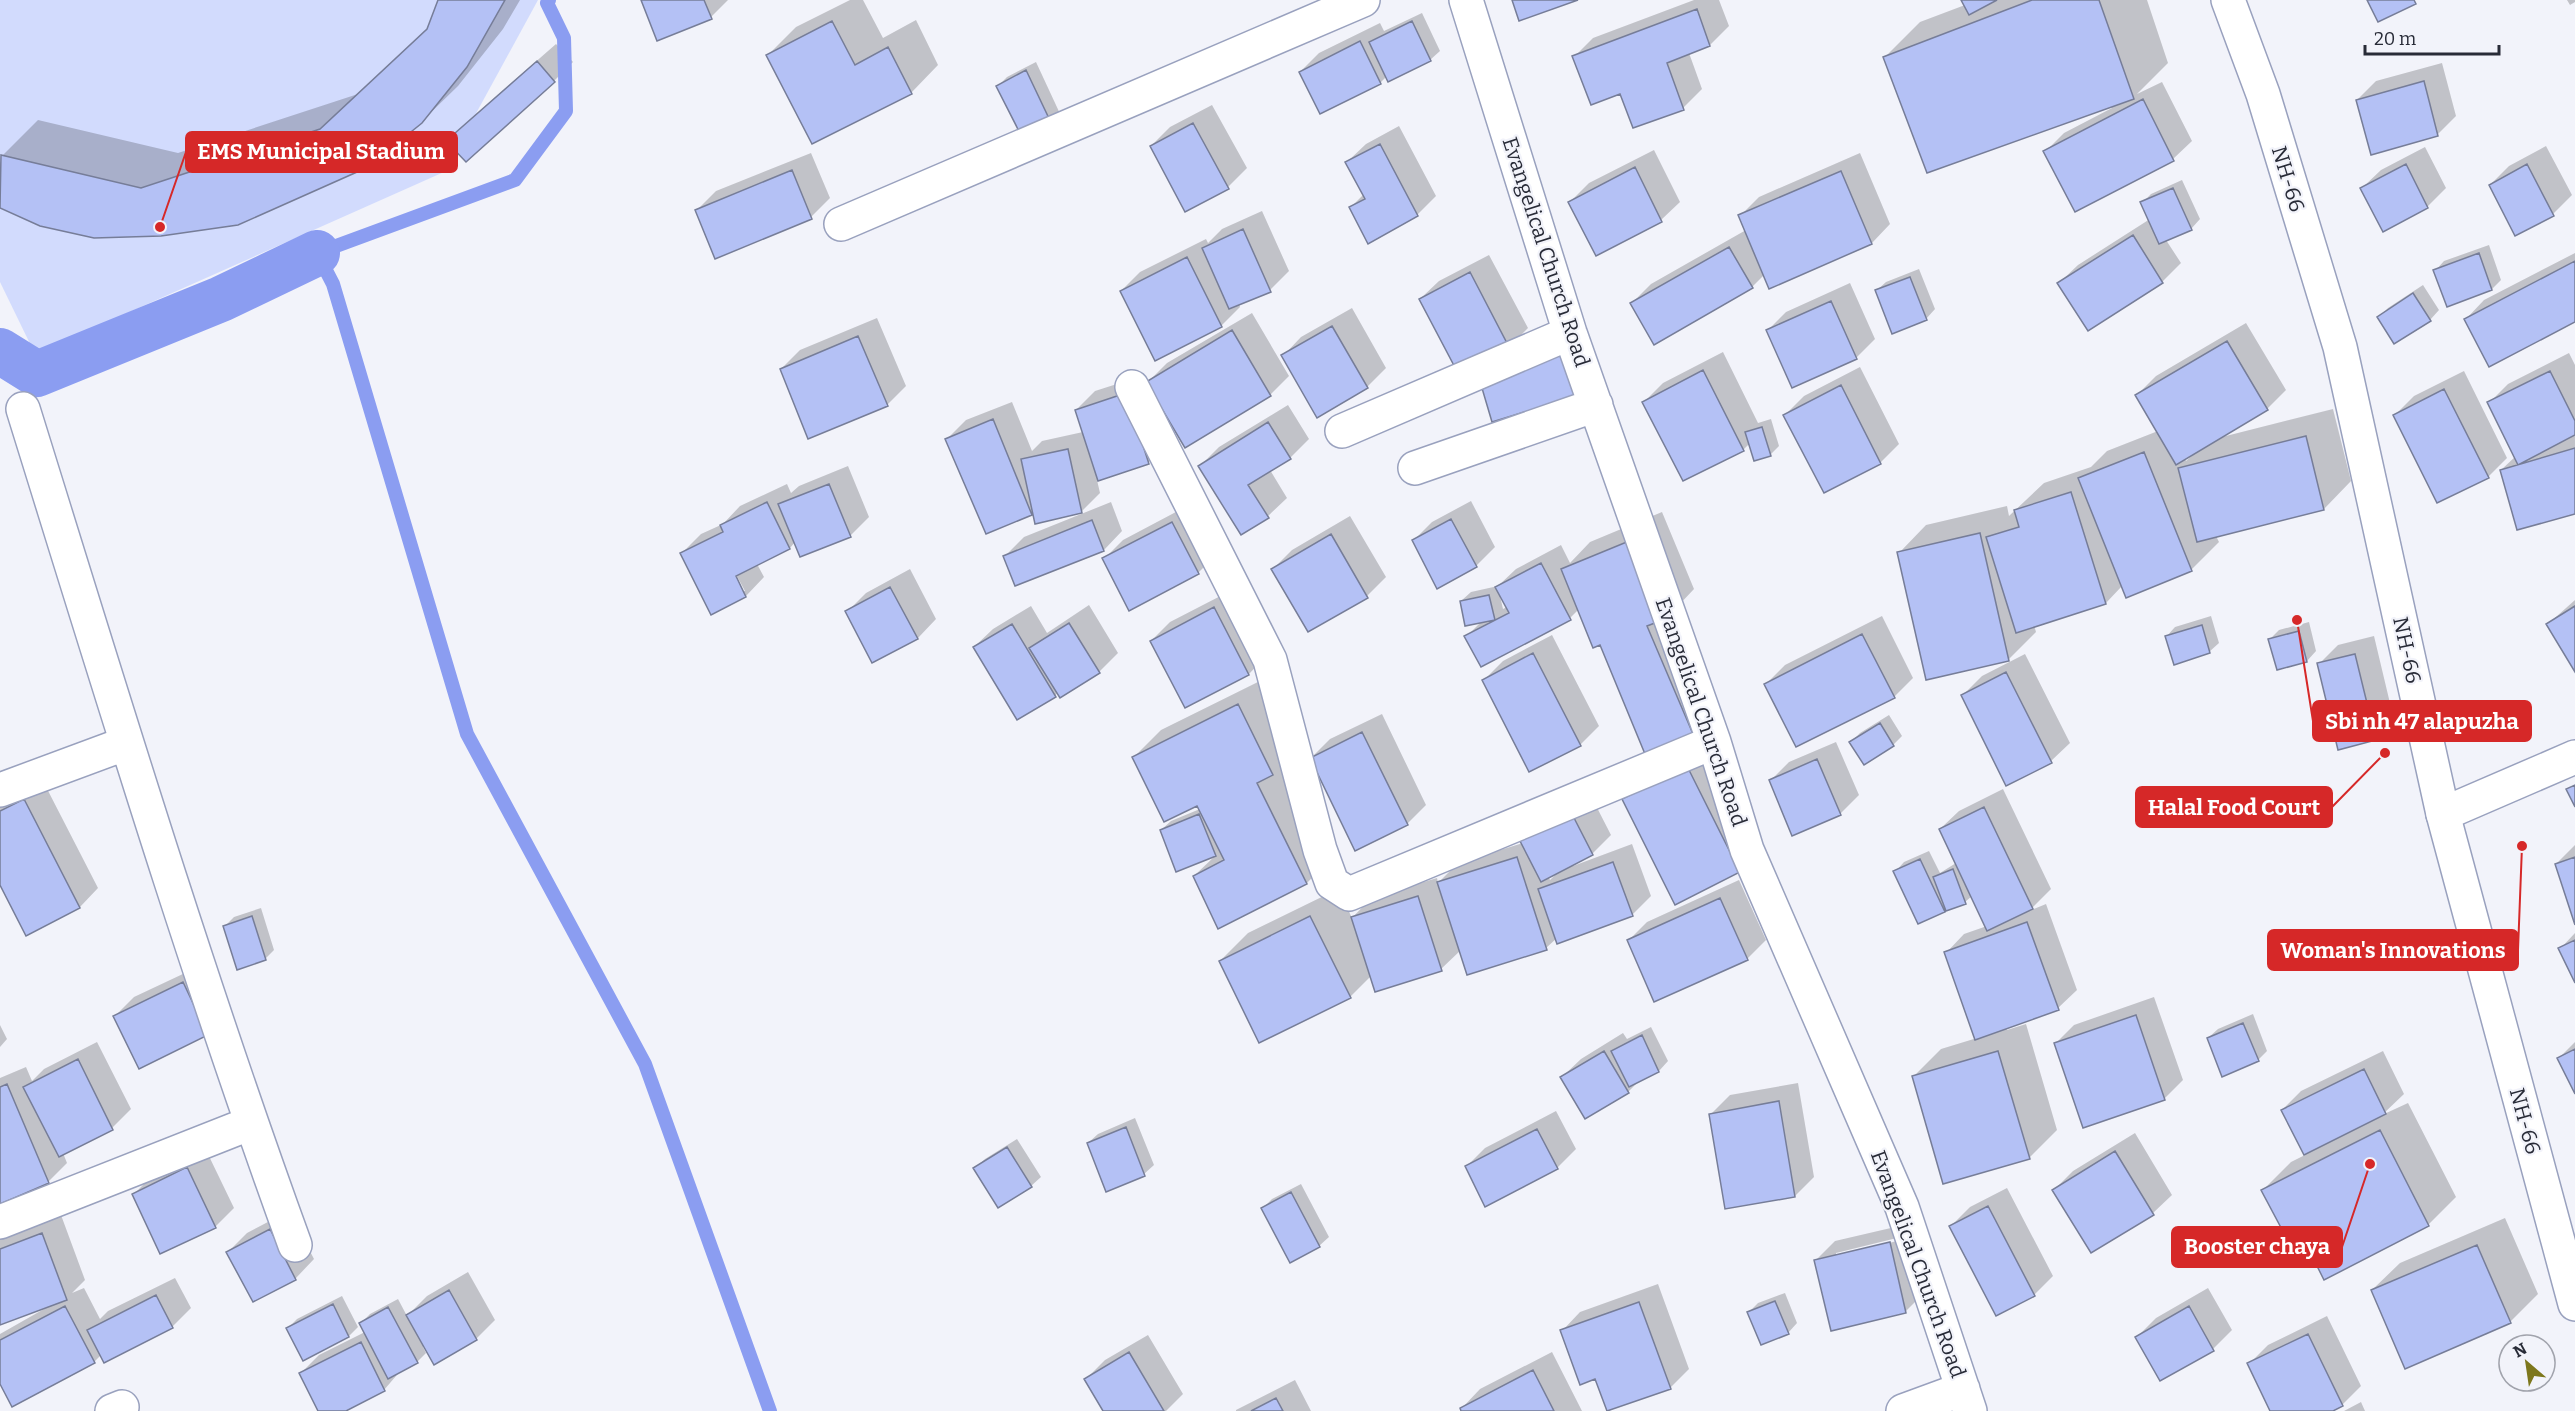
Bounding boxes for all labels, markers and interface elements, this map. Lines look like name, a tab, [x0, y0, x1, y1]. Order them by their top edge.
scale bar	[2365, 18, 2498, 56]
text: 20 m	[2374, 28, 2416, 50]
callout: EMS Municipal Stadium	[186, 132, 457, 172]
street label: Evangelical Church Road	[1497, 134, 1595, 370]
text: EMS Municipal Stadium	[197, 138, 445, 165]
street label: NH-66	[2266, 143, 2310, 215]
street label: Evangelical Church Road	[1650, 594, 1752, 830]
street label: NH-66	[2387, 614, 2427, 686]
callout: Sbi nh 47 alapuzha	[2313, 701, 2531, 741]
text: Sbi nh 47 alapuzha	[2325, 708, 2520, 735]
callout: Halal Food Court	[2136, 787, 2332, 827]
text: Halal Food Court	[2148, 794, 2320, 821]
callout: Woman's Innovations	[2268, 930, 2518, 970]
text: Woman's Innovations	[2280, 937, 2506, 964]
street label: NH-66	[2504, 1085, 2546, 1157]
street label: Evangelical Church Road	[1865, 1147, 1971, 1381]
callout: Booster chaya	[2172, 1227, 2342, 1267]
text: Booster chaya	[2184, 1233, 2331, 1260]
north arrow	[2497, 1333, 2557, 1393]
text: N	[2510, 1339, 2530, 1362]

